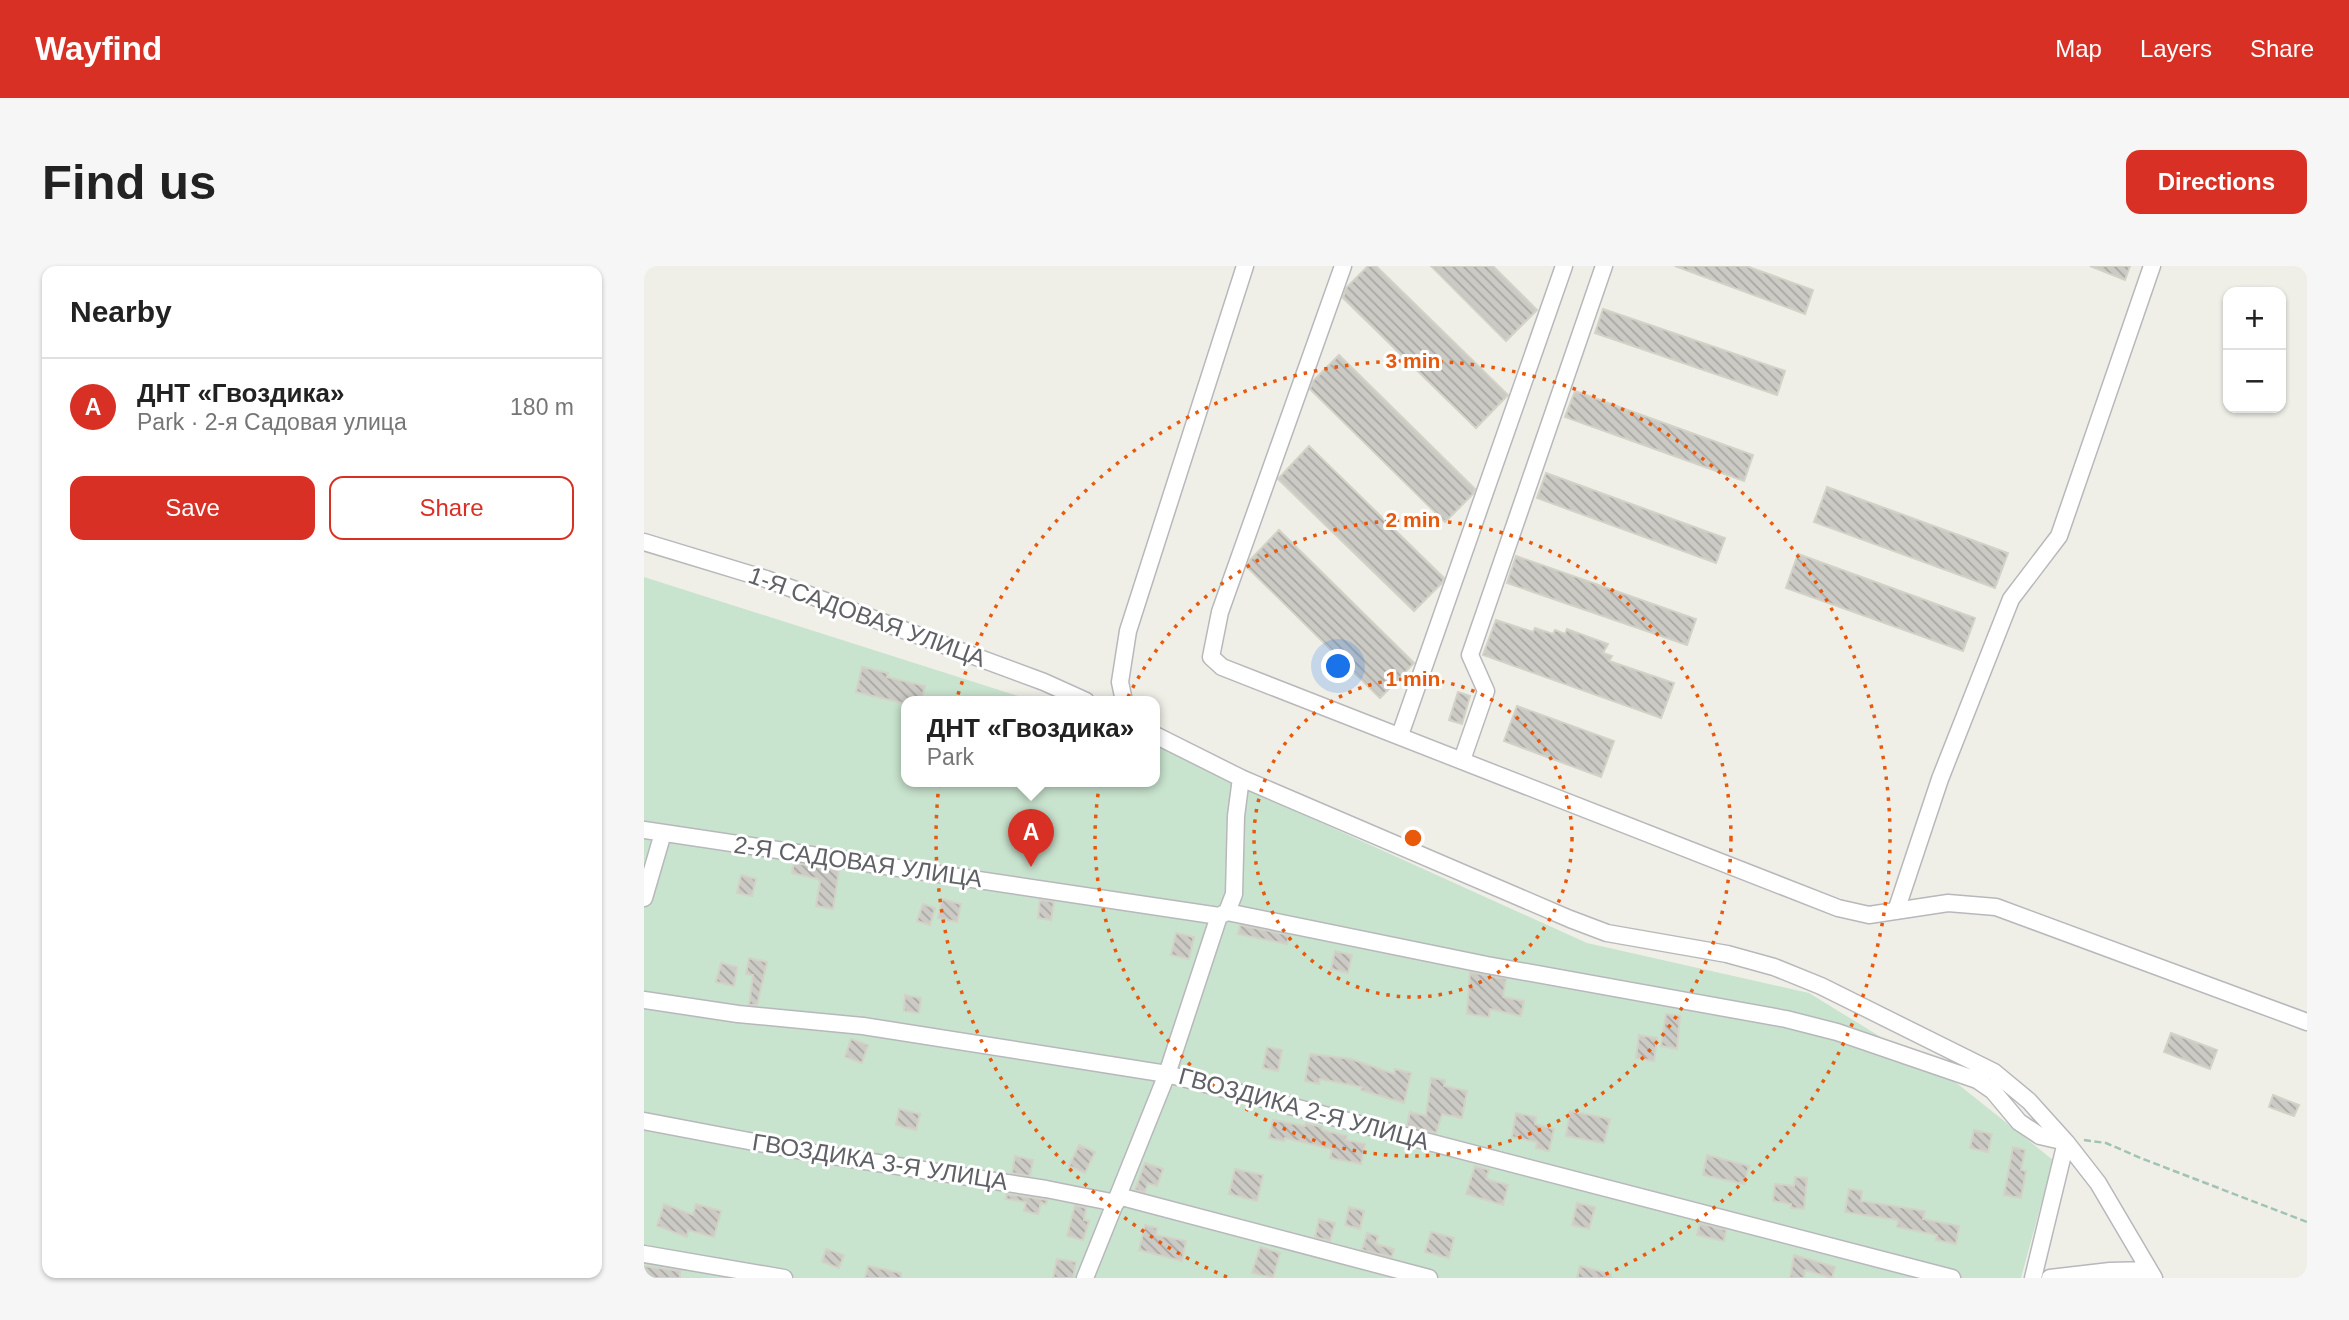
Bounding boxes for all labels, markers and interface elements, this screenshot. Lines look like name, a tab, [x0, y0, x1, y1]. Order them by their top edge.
text: Wayfind	[35, 30, 162, 67]
text: Map	[2055, 35, 2102, 62]
text: Layers	[2140, 35, 2212, 62]
text: Share	[2250, 35, 2314, 62]
button: Directions	[2126, 150, 2307, 214]
text: Find us	[42, 155, 216, 209]
map controls	[2223, 287, 2286, 413]
button: +	[2223, 287, 2286, 350]
text: Nearby	[70, 295, 172, 328]
text: 3 min	[1386, 349, 1440, 372]
button: −	[2223, 350, 2286, 413]
text: ДНТ «Гвоздика»	[137, 378, 344, 408]
text: A	[85, 394, 101, 420]
text: 180 m	[510, 394, 574, 420]
text: Park · 2-я Садовая улица	[137, 409, 407, 435]
button: Save	[70, 476, 315, 540]
button: Share	[329, 476, 574, 540]
text: 2 min	[1386, 508, 1440, 531]
street label: 1-Я САДОВАЯ УЛИЦА	[745, 561, 989, 672]
your location	[1321, 649, 1355, 683]
text: 1 min	[1386, 667, 1440, 690]
popup	[901, 696, 1160, 787]
text: ДНТ «Гвоздика»	[927, 713, 1134, 743]
text: Park	[927, 744, 974, 770]
pin: A	[1008, 809, 1054, 867]
centre of rings	[1401, 826, 1425, 850]
street label: 2-Я САДОВАЯ УЛИЦА	[732, 831, 984, 892]
street label: ГВОЗДИКА 2-Я УЛИЦА	[1176, 1062, 1432, 1155]
street label: ГВОЗДИКА 3-Я УЛИЦА	[751, 1128, 1010, 1195]

